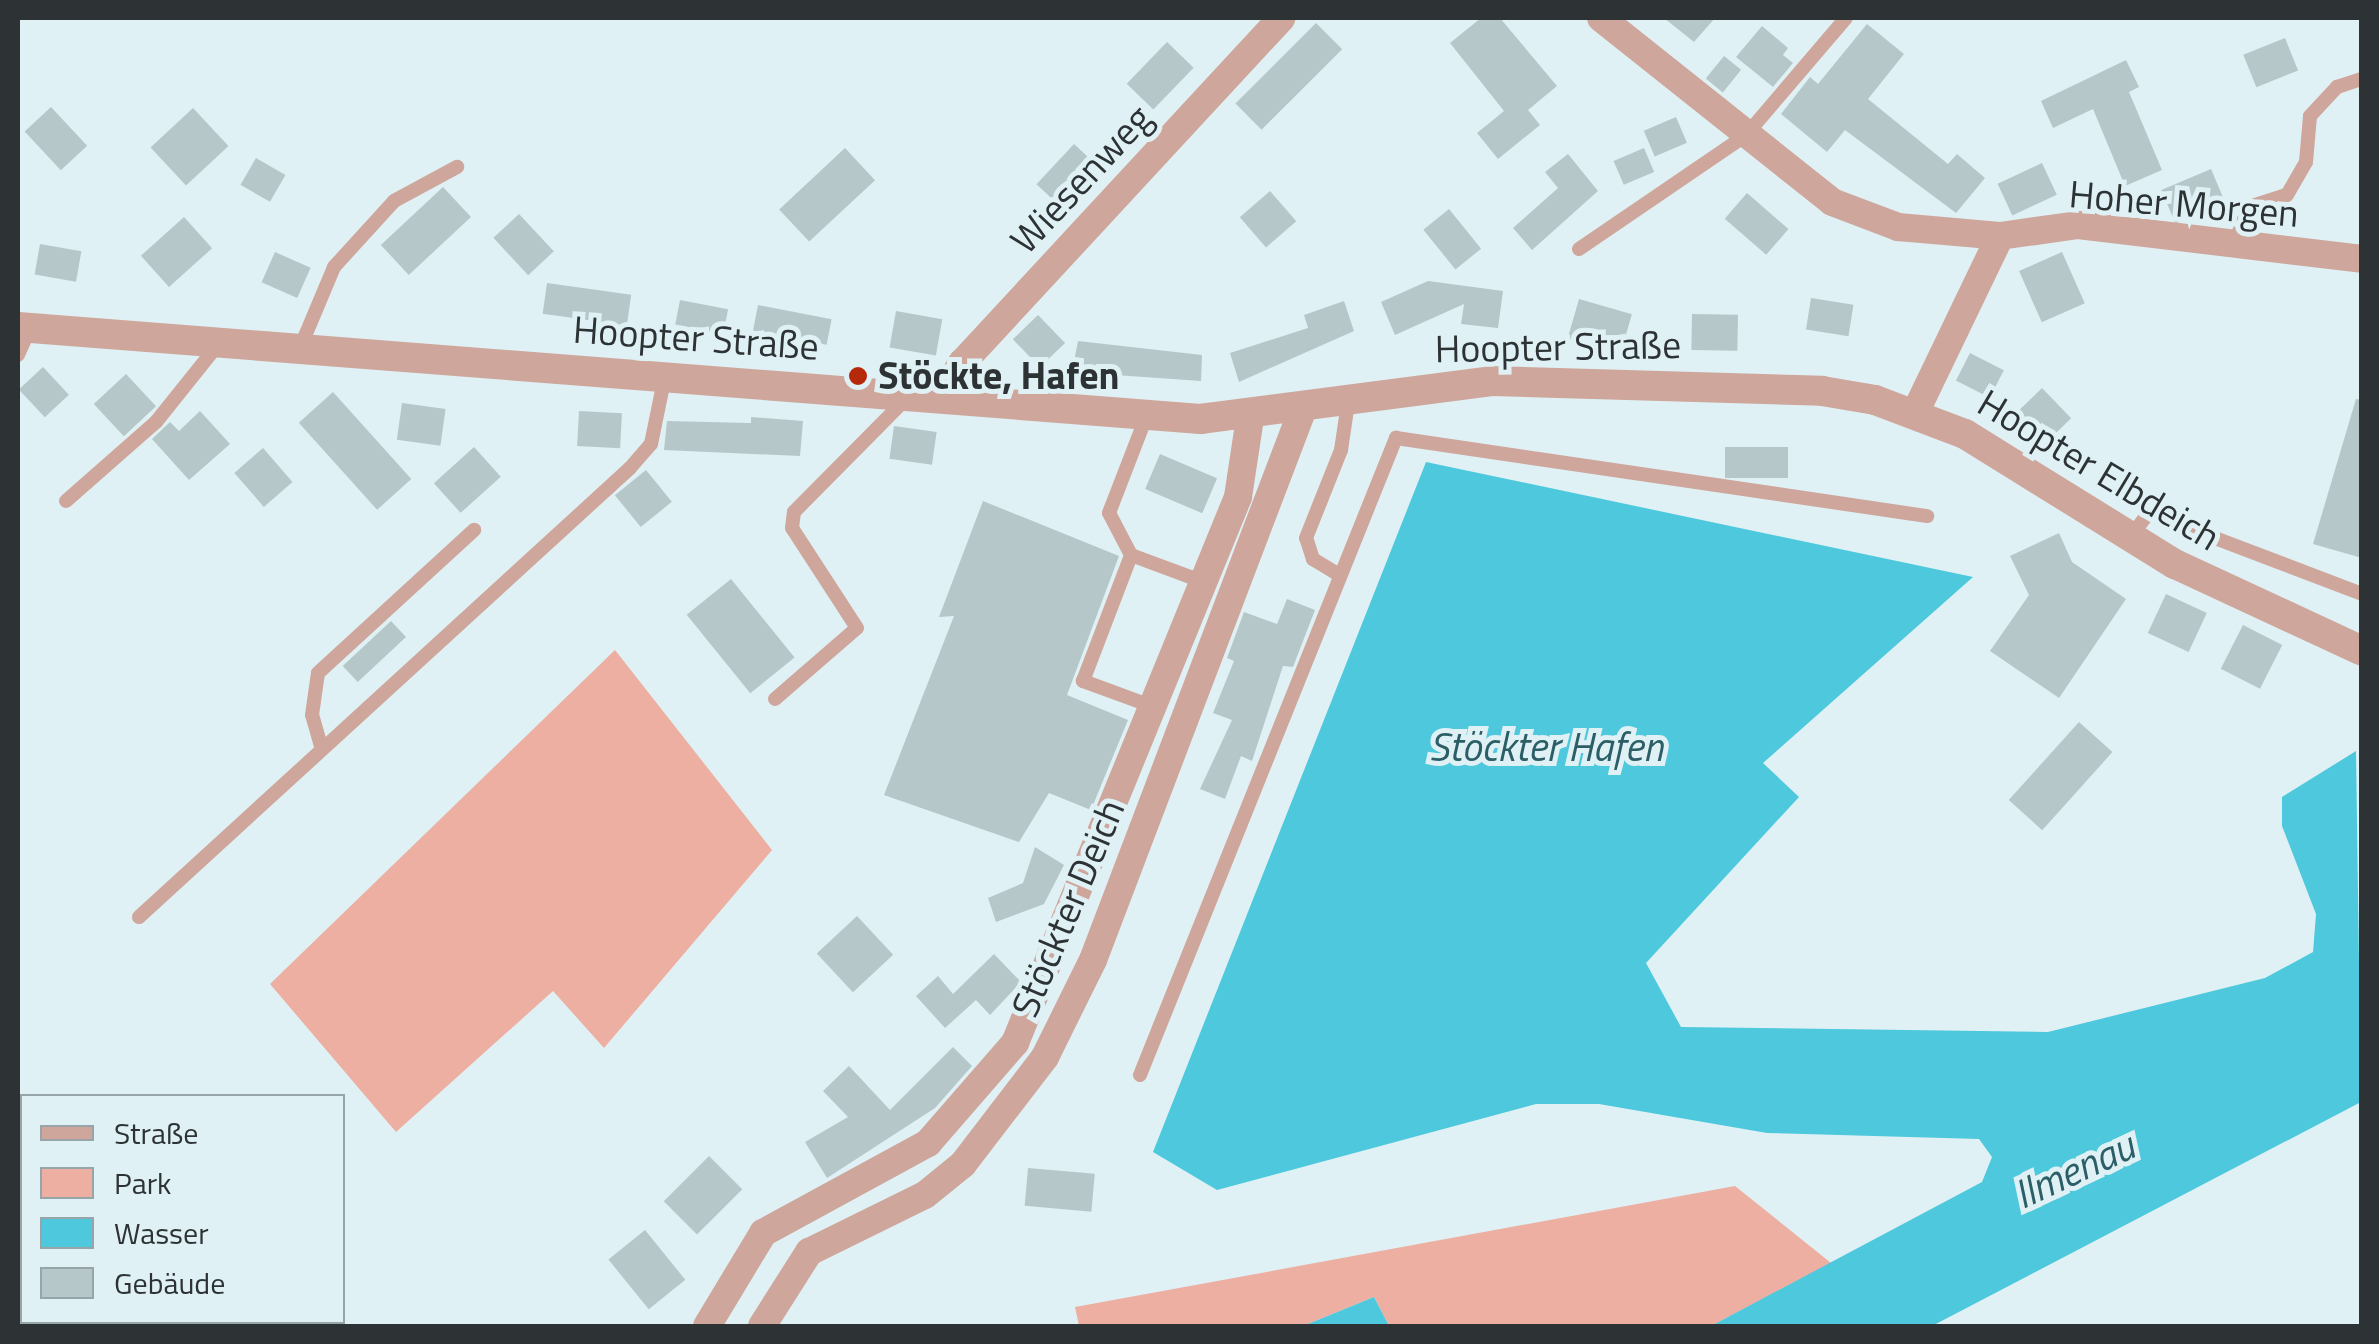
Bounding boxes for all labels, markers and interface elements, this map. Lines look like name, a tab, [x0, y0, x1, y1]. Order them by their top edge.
street label: Wiesenweg	[1001, 96, 1161, 262]
street label: Hoher Morgen	[2067, 171, 2301, 237]
street label: Hoopter Straße	[572, 307, 820, 369]
street label: Hoopter Straße	[1434, 322, 1682, 372]
place label: Stöckte, Hafen	[878, 353, 1120, 399]
marker: Stöckte, Hafen	[847, 365, 869, 387]
street label: Hoopter Elbdeich	[1970, 380, 2228, 560]
water label: Stöckter Hafen	[1429, 723, 1663, 771]
street label: Stöckter Deich	[1002, 793, 1134, 1023]
legend	[20, 1094, 345, 1324]
text: Straße	[114, 1110, 198, 1156]
water label: Ilmenau	[2006, 1121, 2142, 1219]
text: Park	[114, 1160, 171, 1206]
text: Wasser	[114, 1210, 209, 1256]
text: Gebäude	[114, 1260, 225, 1306]

